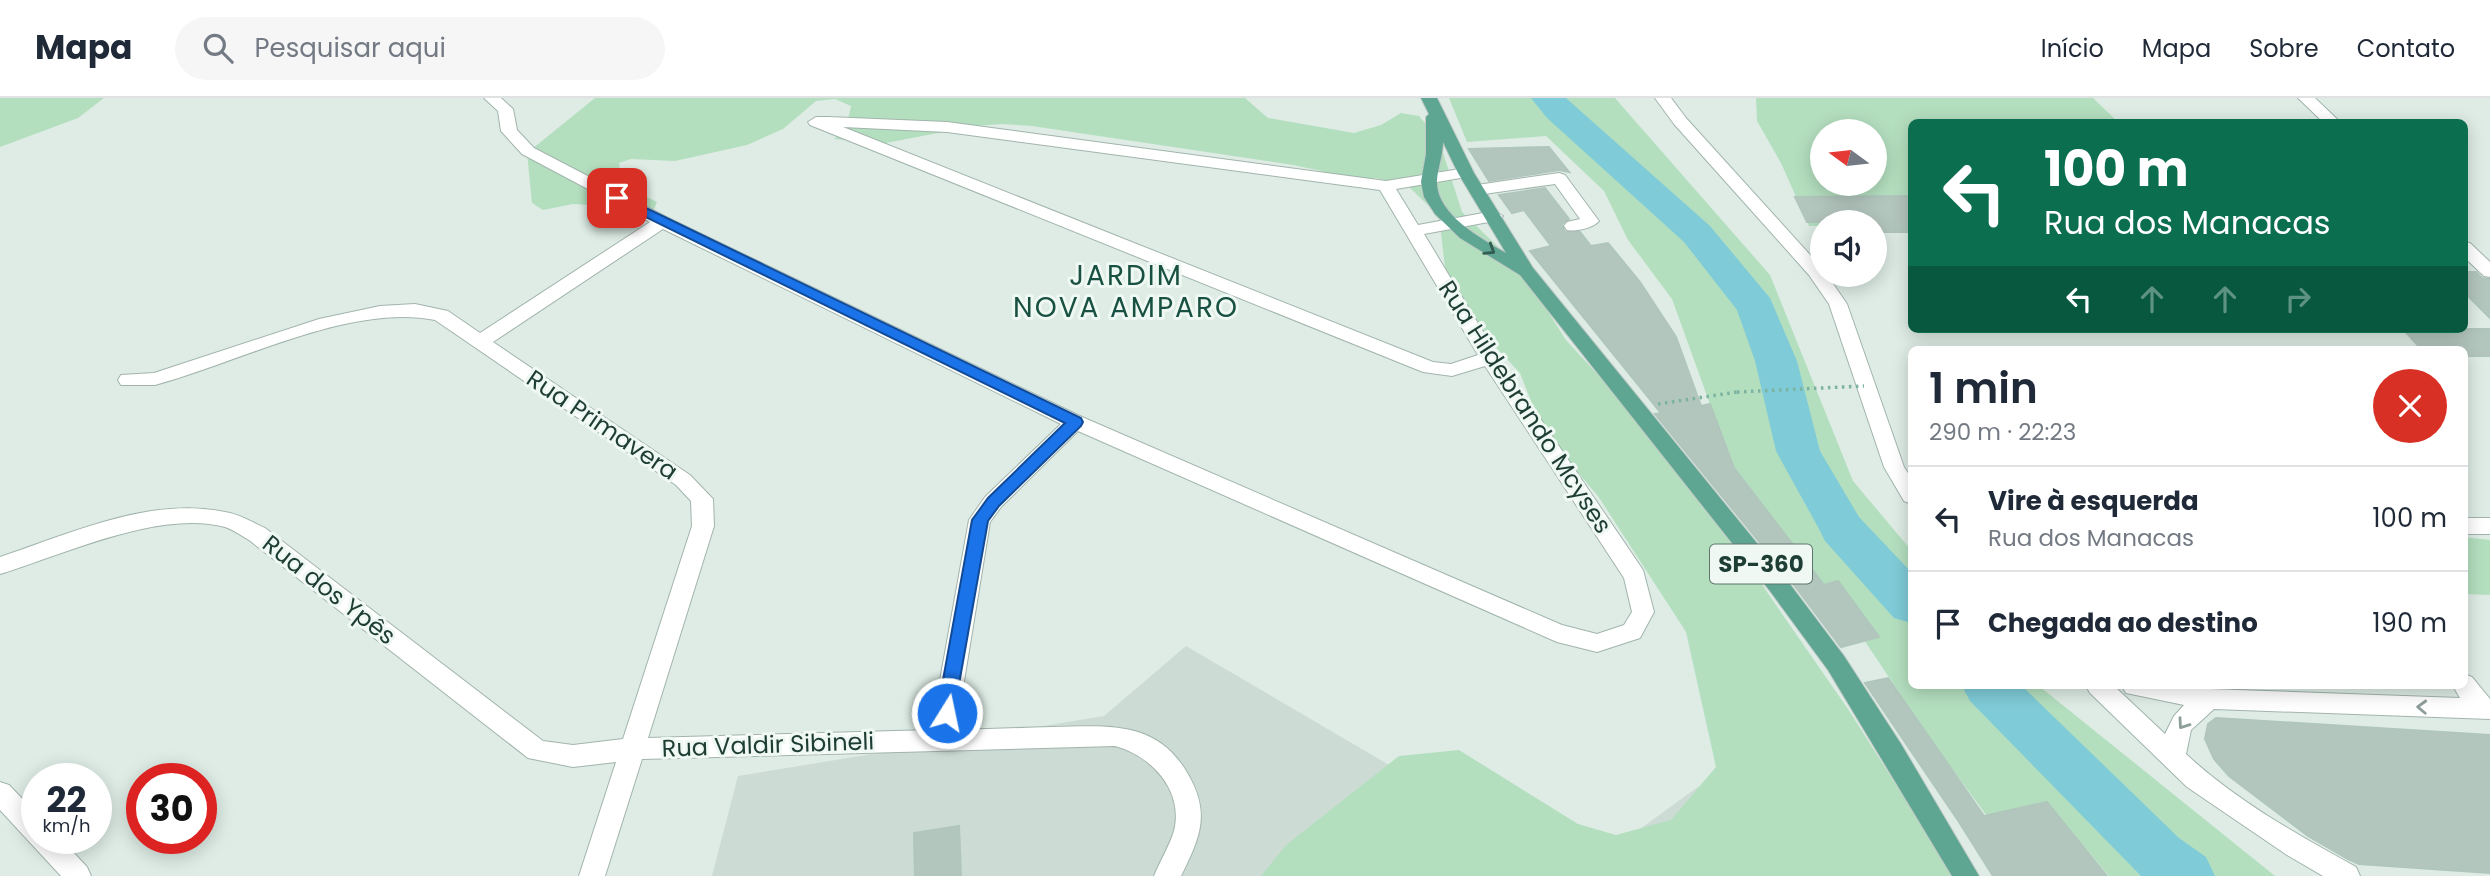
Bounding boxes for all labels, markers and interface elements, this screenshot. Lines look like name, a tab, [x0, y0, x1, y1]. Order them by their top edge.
search box	[175, 17, 665, 80]
text: Mapa	[35, 24, 133, 71]
icon: search	[199, 29, 237, 67]
text: Pesquisar aqui	[255, 30, 446, 66]
text: Início	[2041, 32, 2104, 65]
text: Mapa	[2142, 32, 2211, 65]
text: Sobre	[2249, 32, 2319, 65]
text: Contato	[2357, 32, 2455, 65]
north arrow	[1810, 119, 1886, 196]
map controls	[1810, 119, 1887, 287]
text: 100 m	[2044, 135, 2189, 203]
icon: left	[1929, 147, 2020, 238]
pin	[587, 168, 647, 228]
icon: arrive	[598, 179, 636, 217]
text: Rua dos Manacas	[2044, 200, 2331, 245]
button: sound	[1810, 210, 1887, 287]
one-way arrow	[1482, 241, 1495, 254]
district label: JARDIM NOVA AMPARO	[1013, 256, 1239, 327]
street label: Rua Hildebrando Mcyses	[1431, 274, 1620, 540]
icon: left	[2060, 280, 2098, 318]
icon: ahead	[2133, 280, 2171, 318]
icon: ahead	[2206, 280, 2244, 318]
icon: right	[2279, 280, 2317, 318]
text: 1 min	[1929, 359, 2038, 418]
street label: Rua Primavera	[520, 362, 684, 487]
button: close	[2373, 369, 2447, 443]
text: 290 m · 22:23	[1929, 416, 2076, 448]
text: Vire à esquerda	[1988, 483, 2199, 519]
icon: left	[1929, 500, 1967, 538]
text: 100 m	[2372, 500, 2447, 536]
text: Rua dos Manacas	[1988, 522, 2194, 554]
street label: Rua dos Ypês	[256, 527, 403, 652]
road number: SP-360	[1710, 544, 1812, 584]
icon: arrive	[1929, 605, 1967, 643]
text: Chegada ao destino	[1988, 605, 2258, 641]
text: 190 m	[2372, 605, 2447, 641]
position arrow	[910, 676, 984, 750]
one-way arrow	[2416, 699, 2427, 714]
one-way arrow	[2179, 716, 2191, 729]
street label: Rua Valdir Sibineli	[661, 724, 875, 765]
speed limit sign: 30	[126, 763, 217, 854]
text: 22	[47, 775, 86, 824]
text: km/h	[43, 813, 90, 838]

